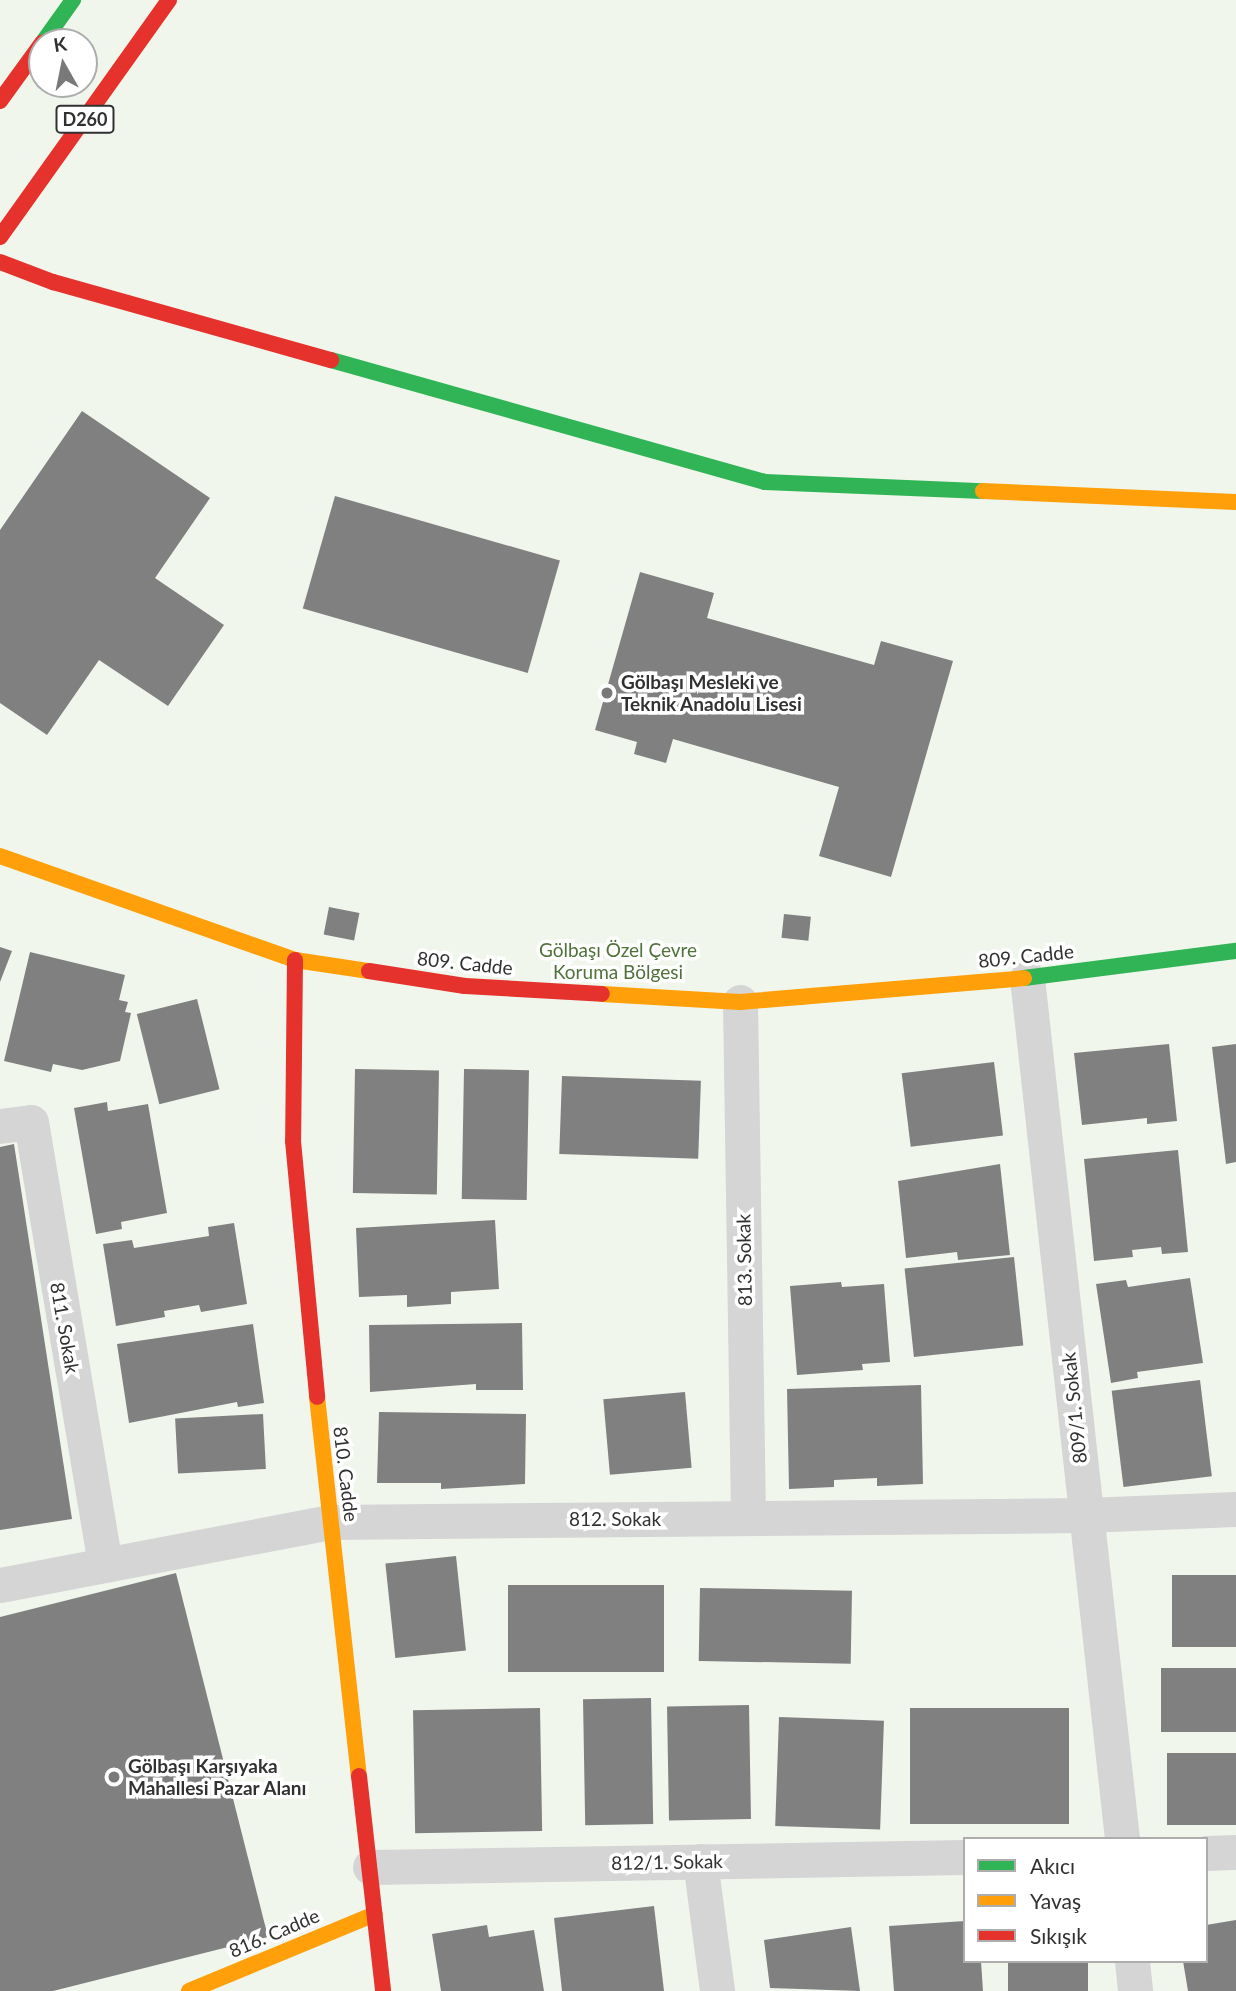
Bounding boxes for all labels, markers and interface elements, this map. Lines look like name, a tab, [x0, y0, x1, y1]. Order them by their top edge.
north arrow	[28, 28, 98, 98]
text: K	[52, 31, 68, 56]
road number: D260	[55, 104, 115, 134]
place label: Gölbaşı Mesleki ve Teknik Anadolu Lisesi	[621, 671, 802, 715]
marker: Gölbaşı Mesleki ve Teknik Anadolu Lisesi	[599, 685, 615, 701]
park label: Gölbaşı Özel Çevre Koruma Bölgesi	[539, 939, 697, 983]
street label: 809. Cadde	[977, 940, 1075, 972]
street label: 809. Cadde	[416, 947, 514, 979]
street label: 813. Sokak	[732, 1214, 756, 1306]
street label: 811. Sokak	[46, 1281, 84, 1375]
street label: 809/1. Sokak	[1057, 1351, 1091, 1465]
street label: 810. Cadde	[329, 1425, 363, 1523]
street label: 812. Sokak	[569, 1508, 661, 1530]
place label: Gölbaşı Karşıyaka Mahallesi Pazar Alanı	[128, 1755, 307, 1799]
marker: Gölbaşı Karşıyaka Mahallesi Pazar Alanı	[106, 1769, 122, 1785]
legend	[963, 1837, 1208, 1963]
street label: 812/1. Sokak	[611, 1850, 723, 1874]
text: Akıcı	[1030, 1853, 1075, 1878]
text: Yavaş	[1030, 1888, 1081, 1913]
street label: 816. Cadde	[225, 1904, 323, 1962]
text: Sıkışık	[1030, 1923, 1087, 1948]

